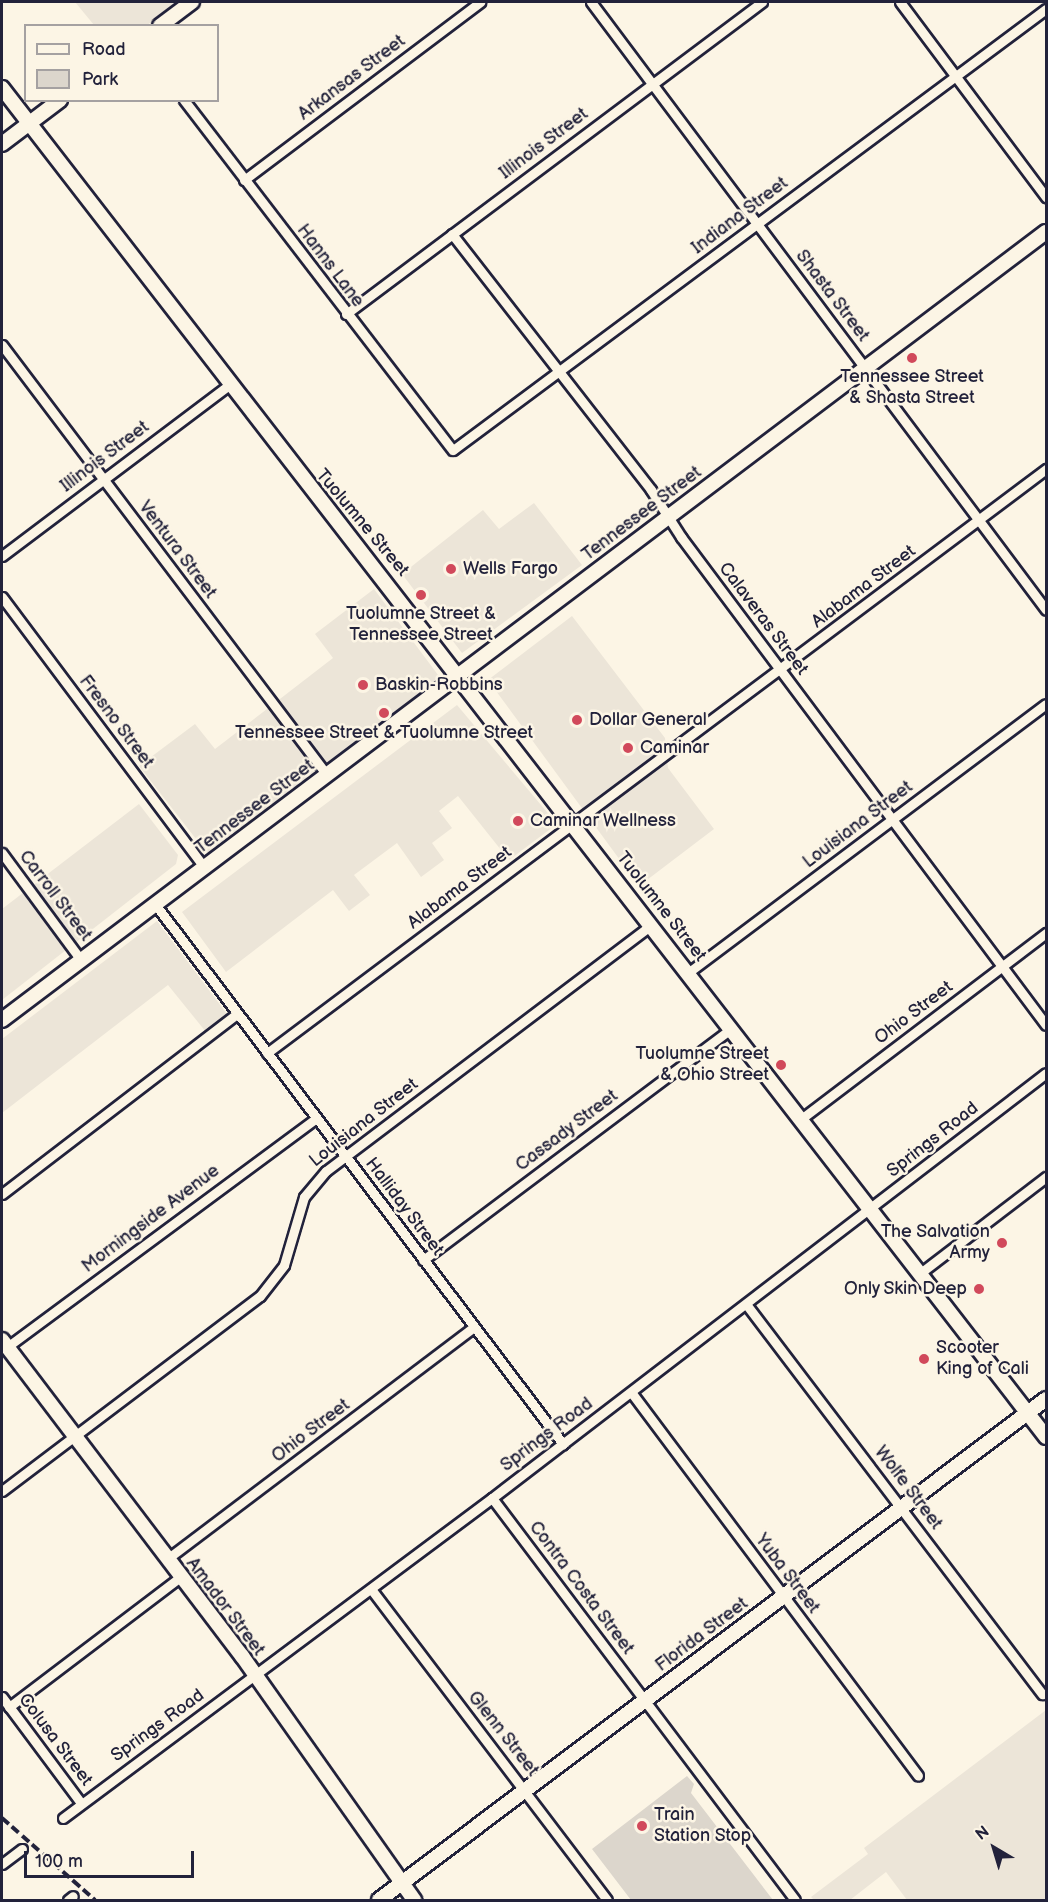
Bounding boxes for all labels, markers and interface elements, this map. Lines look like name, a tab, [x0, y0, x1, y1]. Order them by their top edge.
legend	[24, 24, 219, 102]
street label: Arkansas Street	[294, 31, 410, 125]
text: Road	[82, 39, 126, 60]
text: Park	[82, 69, 118, 90]
street label: Illinois Street	[495, 104, 593, 184]
street label: Indiana Street	[688, 173, 792, 259]
street label: Hanns Lane	[292, 220, 368, 312]
street label: Shasta Street	[790, 246, 874, 346]
marker: Tennessee Street & Shasta Street	[905, 351, 919, 365]
place label: Tennessee Street & Shasta Street	[840, 367, 984, 410]
street label: Illinois Street	[56, 417, 154, 497]
street label: Tennessee Street	[578, 462, 706, 566]
street label: Tuolumne Street	[311, 465, 413, 581]
street label: Ventura Street	[133, 497, 221, 603]
street label: Alabama Street	[808, 541, 920, 633]
place label: Wells Fargo	[463, 558, 558, 580]
street label: Calaveras Street	[714, 558, 812, 680]
marker: Wells Fargo	[444, 562, 458, 576]
marker: Tuolumne Street & Tennessee Street	[414, 588, 428, 602]
place label: Tuolumne Street & Tennessee Street	[346, 604, 496, 646]
street label: Fresno Street	[74, 671, 158, 773]
place label: Baskin-Robbins	[375, 674, 503, 696]
marker: Baskin-Robbins	[356, 678, 370, 692]
marker: Tennessee Street & Tuolumne Street	[377, 706, 391, 720]
place label: Dollar General	[589, 709, 707, 731]
marker: Dollar General	[570, 713, 584, 727]
place label: Tennessee Street & Tuolumne Street	[234, 722, 534, 744]
place label: Caminar	[640, 737, 709, 759]
marker: Caminar	[621, 741, 635, 755]
street label: Tennessee Street	[191, 755, 319, 859]
street label: Louisiana Street	[799, 777, 917, 873]
place label: Caminar Wellness	[530, 810, 677, 832]
marker: Caminar Wellness	[511, 814, 525, 828]
street label: Alabama Street	[404, 842, 516, 934]
street label: Carroll Street	[14, 846, 96, 946]
street label: Tuolumne Street	[611, 848, 711, 966]
street label: Ohio Street	[871, 977, 957, 1049]
place label: Tuolumne Street & Ohio Street	[635, 1044, 769, 1086]
marker: Tuolumne Street & Ohio Street	[774, 1058, 788, 1072]
street label: Louisiana Street	[305, 1074, 423, 1172]
street label: Cassady Street	[511, 1085, 623, 1177]
street label: Springs Road	[883, 1098, 983, 1182]
street label: Halliday Street	[360, 1153, 448, 1261]
street label: Morningside Avenue	[78, 1160, 224, 1278]
place label: The Salvation Army	[880, 1222, 990, 1264]
marker: The Salvation Army	[995, 1236, 1009, 1250]
place label: Only Skin Deep	[843, 1278, 967, 1300]
marker: Only Skin Deep	[972, 1282, 986, 1296]
place label: Scooter King of Cali	[936, 1338, 1029, 1380]
marker: Scooter King of Cali	[917, 1352, 931, 1366]
street label: Springs Road	[497, 1393, 597, 1477]
street label: Ohio Street	[268, 1395, 354, 1467]
street label: Wolfe Street	[869, 1442, 947, 1534]
street label: Contra Costa Street	[524, 1517, 638, 1659]
street label: Yuba Street	[750, 1530, 824, 1618]
street label: Amador Street	[181, 1554, 269, 1660]
street label: Florida Street	[651, 1593, 753, 1677]
street label: Springs Road	[107, 1685, 209, 1767]
street label: Glenn Street	[463, 1687, 543, 1781]
street label: Colusa Street	[13, 1689, 97, 1791]
place label: Train Station Stop	[654, 1805, 752, 1848]
north arrow	[964, 1818, 1024, 1878]
marker: Train Station Stop	[635, 1819, 649, 1833]
text: N	[972, 1822, 993, 1845]
scale bar	[27, 1839, 196, 1877]
text: 100 m	[35, 1851, 83, 1872]

